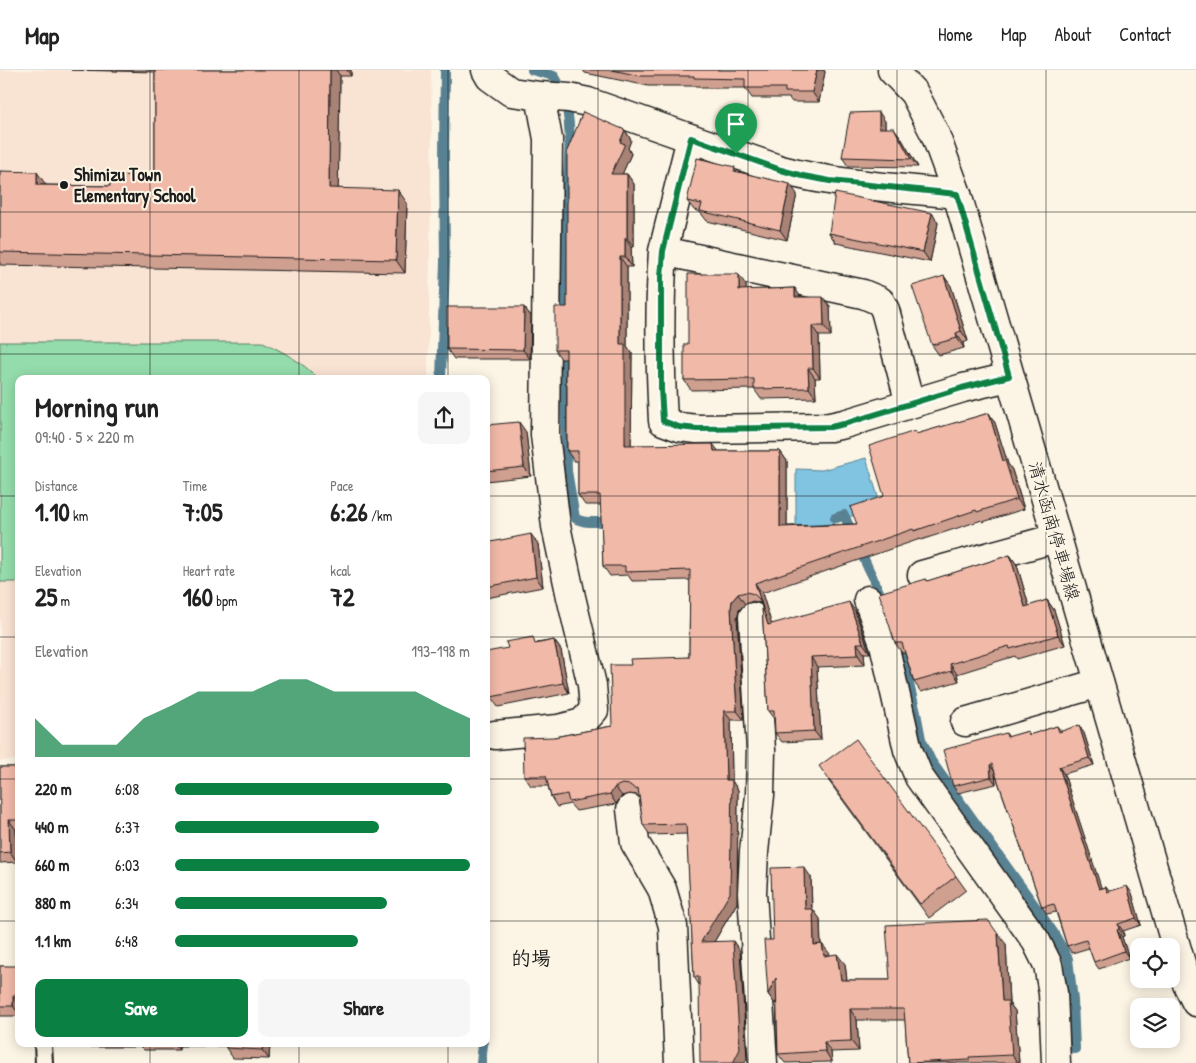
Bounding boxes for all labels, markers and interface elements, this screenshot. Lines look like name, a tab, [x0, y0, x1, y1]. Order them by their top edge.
text: Map	[25, 19, 59, 51]
text: Home	[938, 22, 973, 47]
text: Map	[1001, 22, 1026, 47]
text: About	[1054, 22, 1091, 47]
text: Contact	[1119, 22, 1171, 47]
pin	[715, 103, 757, 154]
icon: arrive	[722, 110, 750, 138]
place label: Shimizu Town Elementary School	[74, 162, 197, 209]
marker: Shimizu Town Elementary School	[58, 179, 70, 191]
text: Morning run	[35, 388, 159, 426]
button: share	[418, 392, 470, 444]
text: 09:40 · 5 × 220 m	[35, 426, 134, 448]
street label: 清水函南停車場線	[1023, 458, 1086, 604]
text: Distance	[35, 476, 78, 495]
text: Time	[183, 476, 207, 495]
text: Pace	[330, 476, 354, 495]
text: 1.10	[35, 495, 70, 529]
text: 7:05	[183, 495, 223, 529]
text: 6:26	[330, 495, 368, 529]
text: km	[70, 506, 88, 525]
text: /km	[368, 506, 392, 525]
text: Elevation	[35, 561, 82, 580]
text: Heart rate	[183, 561, 235, 580]
text: kcal	[330, 561, 351, 580]
text: 25	[35, 580, 57, 614]
text: 160	[183, 580, 213, 614]
text: 72	[330, 580, 354, 614]
text: m	[57, 591, 70, 610]
text: bpm	[213, 591, 237, 610]
text: Elevation	[35, 640, 88, 662]
text: 193–198 m	[411, 640, 470, 662]
text: 220 m	[35, 778, 72, 800]
text: 6:08	[115, 778, 139, 800]
text: 440 m	[35, 816, 69, 838]
text: 6:37	[115, 816, 140, 838]
text: 660 m	[35, 854, 70, 876]
text: 6:03	[115, 854, 139, 876]
text: 880 m	[35, 892, 71, 914]
text: 6:34	[115, 892, 138, 914]
text: 1.1 km	[35, 930, 71, 952]
text: 6:48	[115, 930, 138, 952]
map controls	[1130, 938, 1180, 1048]
button: locate	[1130, 938, 1180, 988]
district label: 的場	[511, 944, 551, 971]
button: Save	[35, 979, 248, 1037]
button: Share	[258, 979, 470, 1037]
button: layers	[1130, 998, 1180, 1048]

